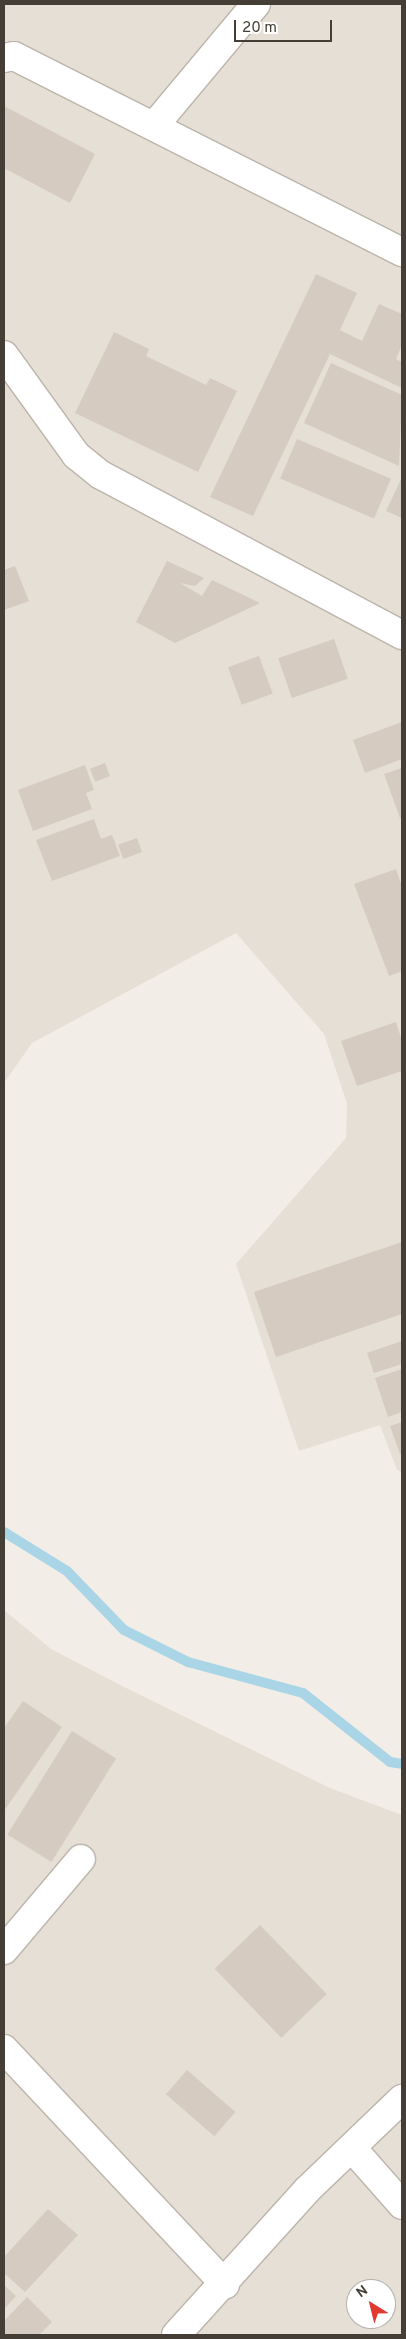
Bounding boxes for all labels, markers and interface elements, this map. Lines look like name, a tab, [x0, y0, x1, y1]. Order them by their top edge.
scale bar	[236, 10, 334, 42]
text: 20 m	[242, 19, 277, 38]
north arrow	[346, 2279, 396, 2329]
text: N	[353, 2282, 372, 2302]

